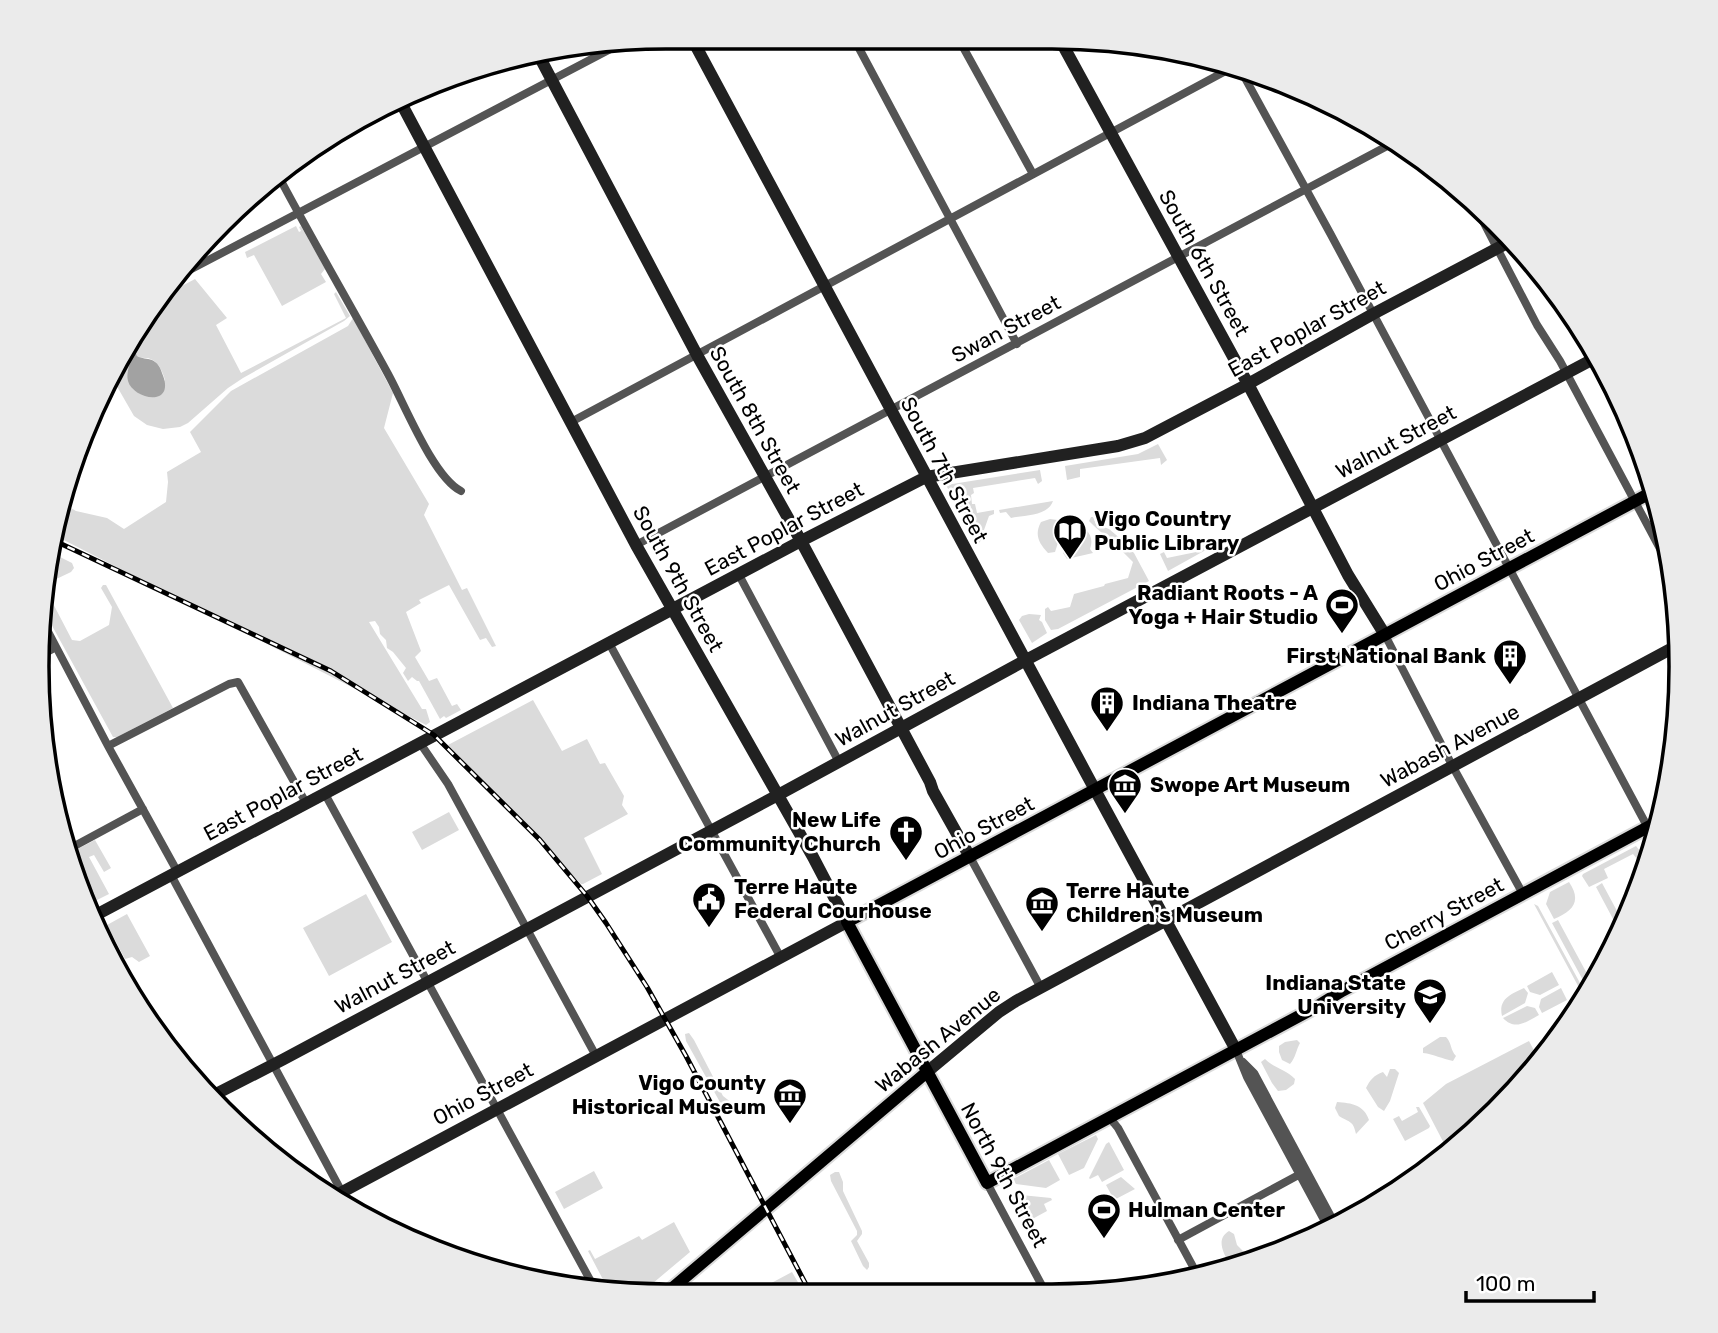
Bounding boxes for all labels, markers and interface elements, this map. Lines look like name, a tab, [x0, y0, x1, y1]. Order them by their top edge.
street label: South 6th Street	[1154, 185, 1255, 340]
street label: East Poplar Street	[1224, 275, 1390, 382]
street label: Swan Street	[947, 289, 1065, 368]
street label: South 8th Street	[705, 342, 806, 498]
street label: South 7th Street	[895, 393, 993, 547]
street label: Walnut Street	[1331, 399, 1460, 484]
street label: East Poplar Street	[700, 476, 867, 581]
street label: South 9th Street	[628, 501, 729, 656]
place label: Vigo Country Public Library	[1094, 506, 1240, 555]
library icon: Vigo Country Public Library	[1051, 512, 1089, 561]
street label: Ohio Street	[1429, 523, 1538, 596]
place label: Radiant Roots - A Yoga + Hair Studio	[1128, 580, 1318, 629]
sports icon: Radiant Roots - A Yoga + Hair Studio	[1323, 586, 1361, 635]
building icon: First National Bank	[1491, 637, 1529, 686]
place label: First National Bank	[1286, 643, 1487, 668]
street label: Walnut Street	[831, 666, 959, 752]
building icon: Indiana Theatre	[1088, 684, 1126, 733]
place label: Indiana Theatre	[1132, 690, 1297, 715]
street label: Wabash Avenue	[1376, 698, 1523, 793]
street label: East Poplar Street	[199, 741, 366, 846]
museum icon: Swope Art Museum	[1106, 766, 1144, 815]
place label: Swope Art Museum	[1150, 772, 1350, 797]
street label: Ohio Street	[929, 791, 1038, 864]
place label: New Life Community Church	[678, 807, 881, 856]
church icon: New Life Community Church	[887, 813, 925, 862]
street label: Cherry Street	[1380, 872, 1508, 955]
place label: Terre Haute Federal Courhouse	[734, 874, 932, 923]
place label: Terre Haute Children's Museum	[1066, 878, 1263, 927]
public building icon: Terre Haute Federal Courhouse	[690, 880, 728, 929]
museum icon: Terre Haute Children's Museum	[1023, 884, 1061, 933]
street label: Walnut Street	[330, 934, 459, 1019]
place label: Indiana State University	[1265, 970, 1406, 1019]
school or university icon: Indiana State University	[1411, 976, 1449, 1025]
street label: Wabash Avenue	[870, 982, 1005, 1098]
street label: Ohio Street	[428, 1057, 537, 1130]
place label: Vigo County Historical Museum	[572, 1070, 766, 1119]
museum icon: Vigo County Historical Museum	[771, 1076, 809, 1125]
street label: North 9th Street	[956, 1098, 1053, 1251]
sports icon: Hulman Center	[1085, 1191, 1123, 1240]
place label: Hulman Center	[1128, 1197, 1286, 1222]
scale bar	[1466, 1260, 1594, 1304]
text: 100 m	[1476, 1271, 1535, 1296]

